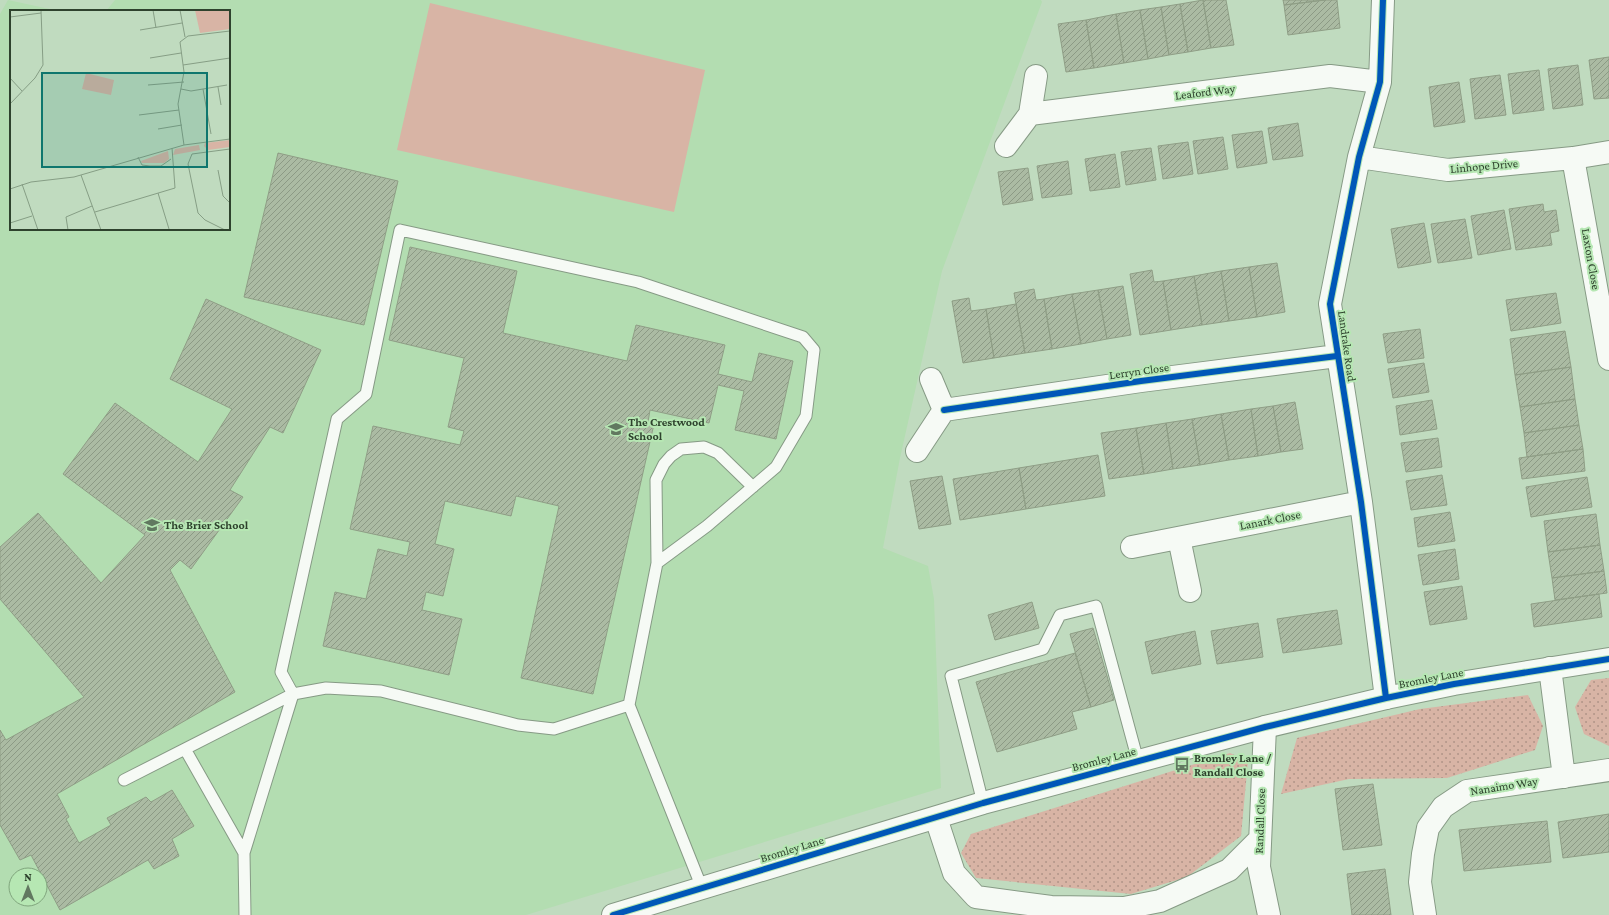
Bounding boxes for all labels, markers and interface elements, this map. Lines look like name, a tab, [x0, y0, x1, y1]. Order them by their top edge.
inset map	[10, 10, 230, 230]
street label: Leaford Way	[1174, 81, 1236, 103]
street label: Linhope Drive	[1450, 156, 1518, 176]
street label: Laxton Close	[1579, 227, 1603, 291]
street label: Landrake Road	[1335, 310, 1359, 383]
street label: Lerryn Close	[1108, 360, 1170, 382]
place label: The Crestwood School	[628, 415, 705, 443]
school or university icon: The Crestwood School	[607, 420, 625, 438]
street label: Lanark Close	[1238, 507, 1302, 533]
school or university icon: The Brier School	[143, 516, 161, 534]
place label: The Brier School	[164, 518, 249, 532]
street label: Bromley Lane	[1397, 665, 1465, 691]
street label: Bromley Lane	[1070, 744, 1138, 774]
place label: Bromley Lane / Randall Close	[1194, 751, 1271, 779]
bus stop icon: Bromley Lane / Randall Close	[1173, 756, 1191, 774]
street label: Nanaimo Way	[1469, 774, 1539, 798]
street label: Randall Close	[1252, 788, 1268, 854]
street label: Bromley Lane	[759, 833, 825, 865]
north arrow	[8, 867, 48, 907]
text: N	[24, 871, 32, 883]

